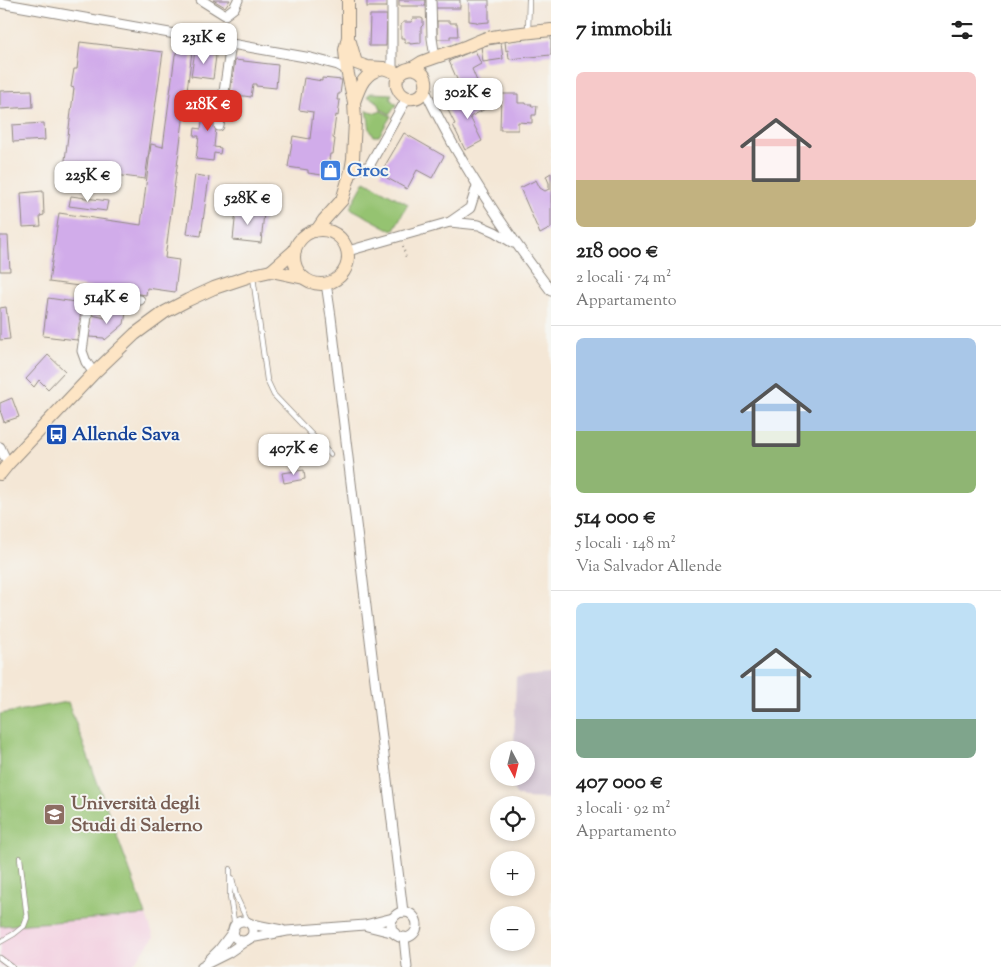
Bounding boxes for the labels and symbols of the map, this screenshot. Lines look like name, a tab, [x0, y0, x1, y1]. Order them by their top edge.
pin: 231K €	[163, 22, 245, 65]
pin: 302K €	[427, 78, 509, 120]
pin: 218K €	[167, 90, 249, 132]
place label: Groc	[347, 158, 389, 185]
shop icon: Groc	[319, 159, 343, 183]
pin: 225K €	[47, 160, 129, 203]
pin: 528K €	[207, 184, 289, 226]
pin: 514K €	[66, 282, 148, 325]
place label: Allende Sava	[72, 422, 180, 449]
bus stop icon: Allende Sava	[44, 423, 68, 447]
pin: 407K €	[253, 434, 335, 476]
north arrow	[490, 741, 535, 786]
place label: Università degli Studi di Salerno	[71, 791, 203, 840]
school or university icon: Università degli Studi di Salerno	[43, 803, 67, 827]

